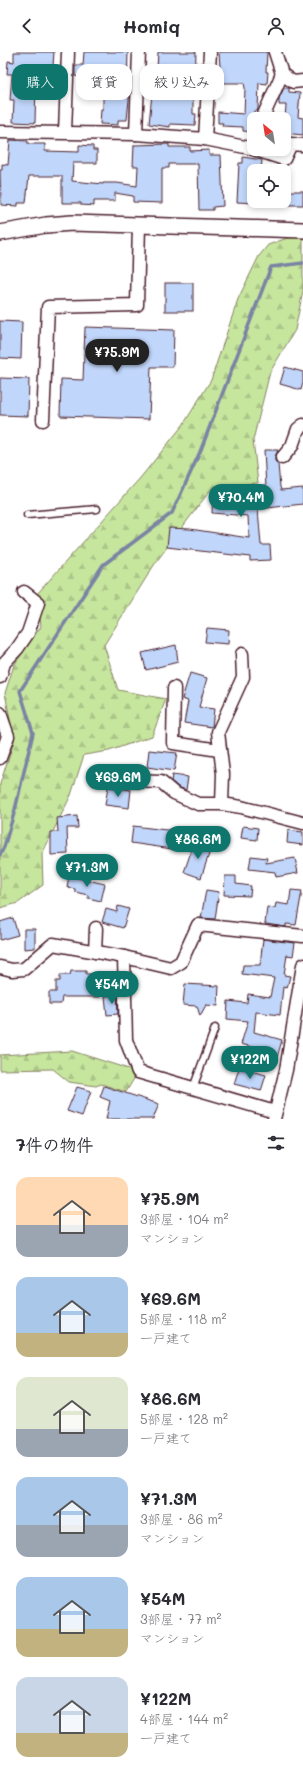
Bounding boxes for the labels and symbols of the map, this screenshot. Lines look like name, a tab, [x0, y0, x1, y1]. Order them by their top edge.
north arrow	[247, 112, 291, 156]
pin: ¥75.9M	[84, 339, 150, 373]
pin: ¥70.4M	[208, 484, 274, 518]
pin: ¥69.6M	[85, 764, 151, 798]
pin: ¥86.6M	[165, 826, 231, 860]
pin: ¥71.3M	[54, 854, 120, 888]
pin: ¥54M	[88, 971, 136, 1005]
pin: ¥122M	[222, 1046, 278, 1080]

